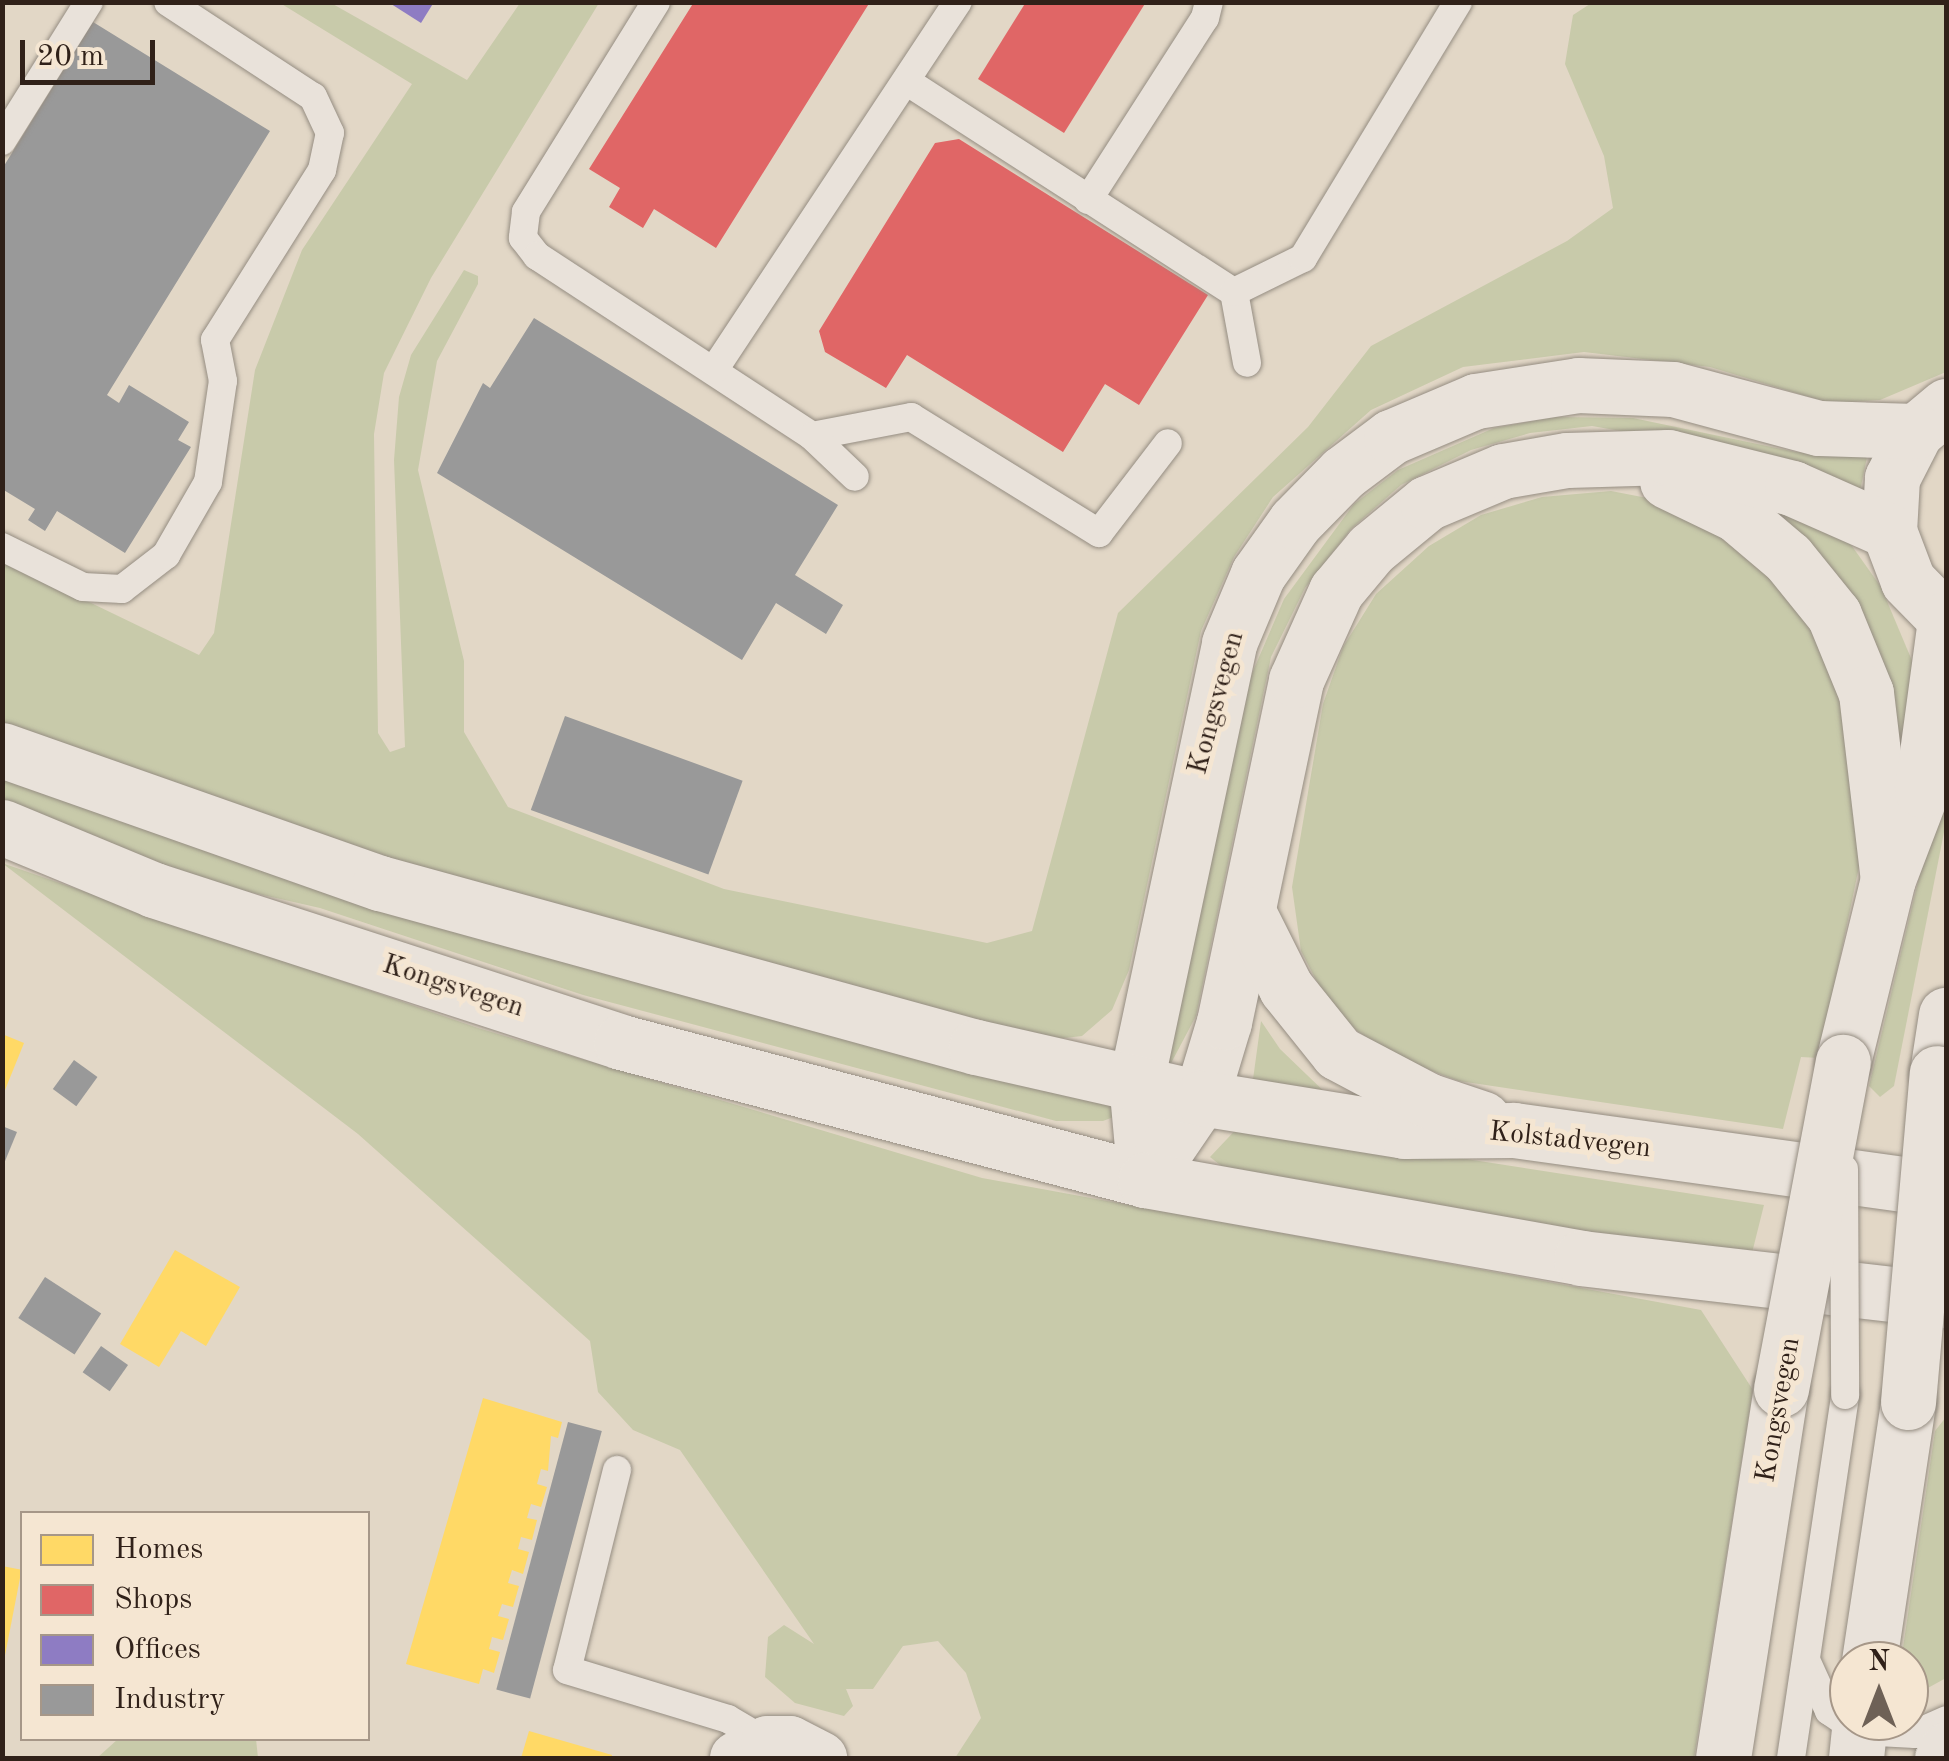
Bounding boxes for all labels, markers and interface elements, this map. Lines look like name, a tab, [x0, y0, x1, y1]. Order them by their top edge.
scale bar	[25, 20, 160, 82]
text: 20 m	[37, 42, 104, 72]
street label: Kongsvegen	[1182, 628, 1252, 778]
street label: Kongsvegen	[378, 948, 528, 1026]
street label: Kolstadvegen	[1487, 1116, 1653, 1166]
street label: Kongsvegen	[1750, 1335, 1808, 1485]
legend	[20, 1511, 370, 1741]
text: Homes	[114, 1535, 203, 1565]
text: Shops	[114, 1585, 192, 1615]
text: Offices	[114, 1635, 201, 1665]
north arrow	[1829, 1641, 1929, 1741]
text: N	[1868, 1649, 1890, 1677]
text: Industry	[114, 1685, 225, 1715]

